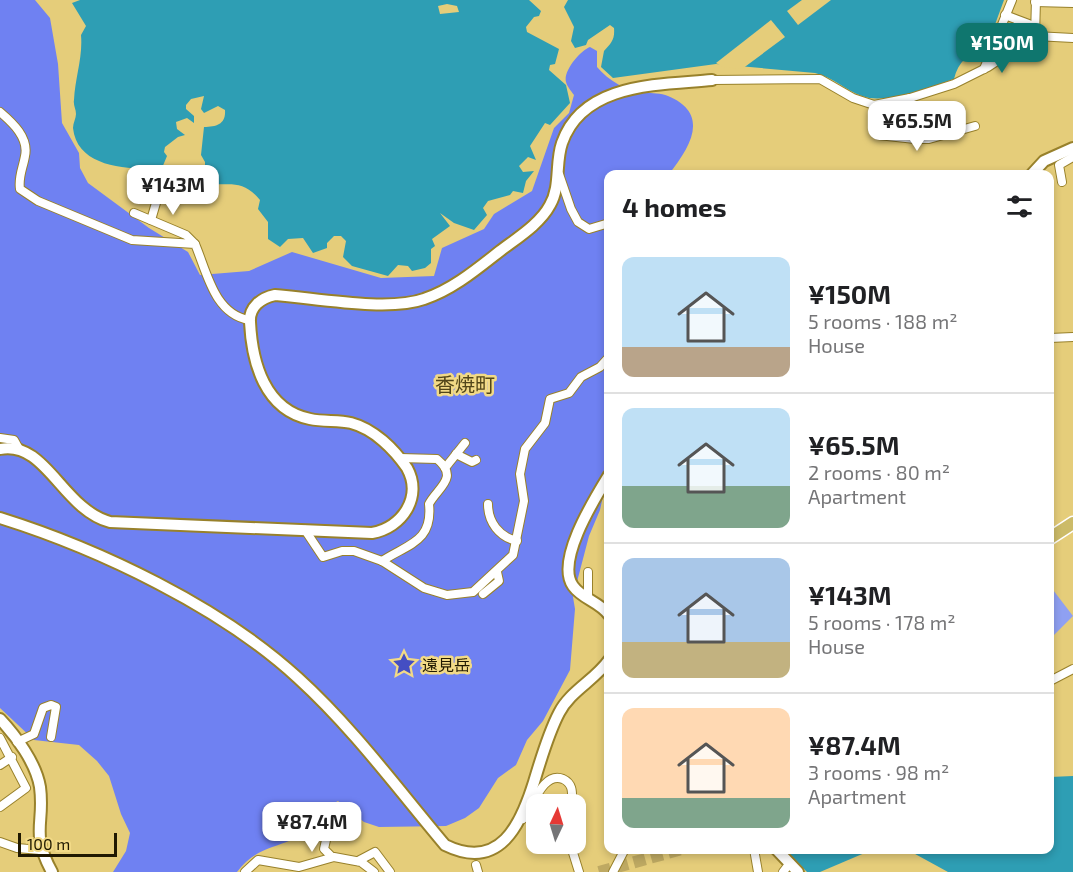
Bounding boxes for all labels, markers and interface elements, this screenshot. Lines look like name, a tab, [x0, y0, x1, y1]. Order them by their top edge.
pin: ¥150M	[960, 23, 1044, 74]
text: ¥150M	[970, 30, 1034, 54]
pin: ¥65.5M	[868, 101, 966, 152]
text: ¥65.5M	[882, 108, 952, 132]
pin: ¥143M	[131, 165, 215, 216]
text: ¥143M	[141, 172, 205, 196]
icon: filters	[1003, 190, 1036, 223]
text: 4 homes	[622, 191, 727, 222]
text: ¥150M	[808, 278, 891, 309]
icon: home	[670, 281, 742, 353]
text: 5 rooms · 188 m²	[808, 309, 957, 333]
text: House	[808, 333, 865, 357]
district label: 香焼町	[435, 372, 495, 396]
text: ¥65.5M	[808, 429, 899, 460]
icon: home	[670, 432, 742, 504]
text: 2 rooms · 80 m²	[808, 460, 950, 484]
text: Apartment	[808, 484, 906, 508]
text: ¥143M	[808, 579, 892, 610]
icon: home	[670, 582, 742, 654]
text: 5 rooms · 178 m²	[808, 610, 956, 634]
text: House	[808, 634, 865, 658]
place icon: 遠見岳	[391, 651, 417, 677]
place label: 遠見岳	[422, 655, 470, 674]
text: ¥87.4M	[808, 729, 901, 760]
icon: home	[670, 732, 742, 804]
text: 3 rooms · 98 m²	[808, 760, 949, 784]
text: Apartment	[808, 784, 906, 808]
north arrow	[526, 794, 586, 854]
map controls	[526, 794, 586, 854]
pin: ¥87.4M	[263, 802, 361, 853]
text: ¥87.4M	[276, 809, 348, 833]
scale bar	[18, 830, 117, 858]
text: 100 m	[27, 834, 70, 853]

